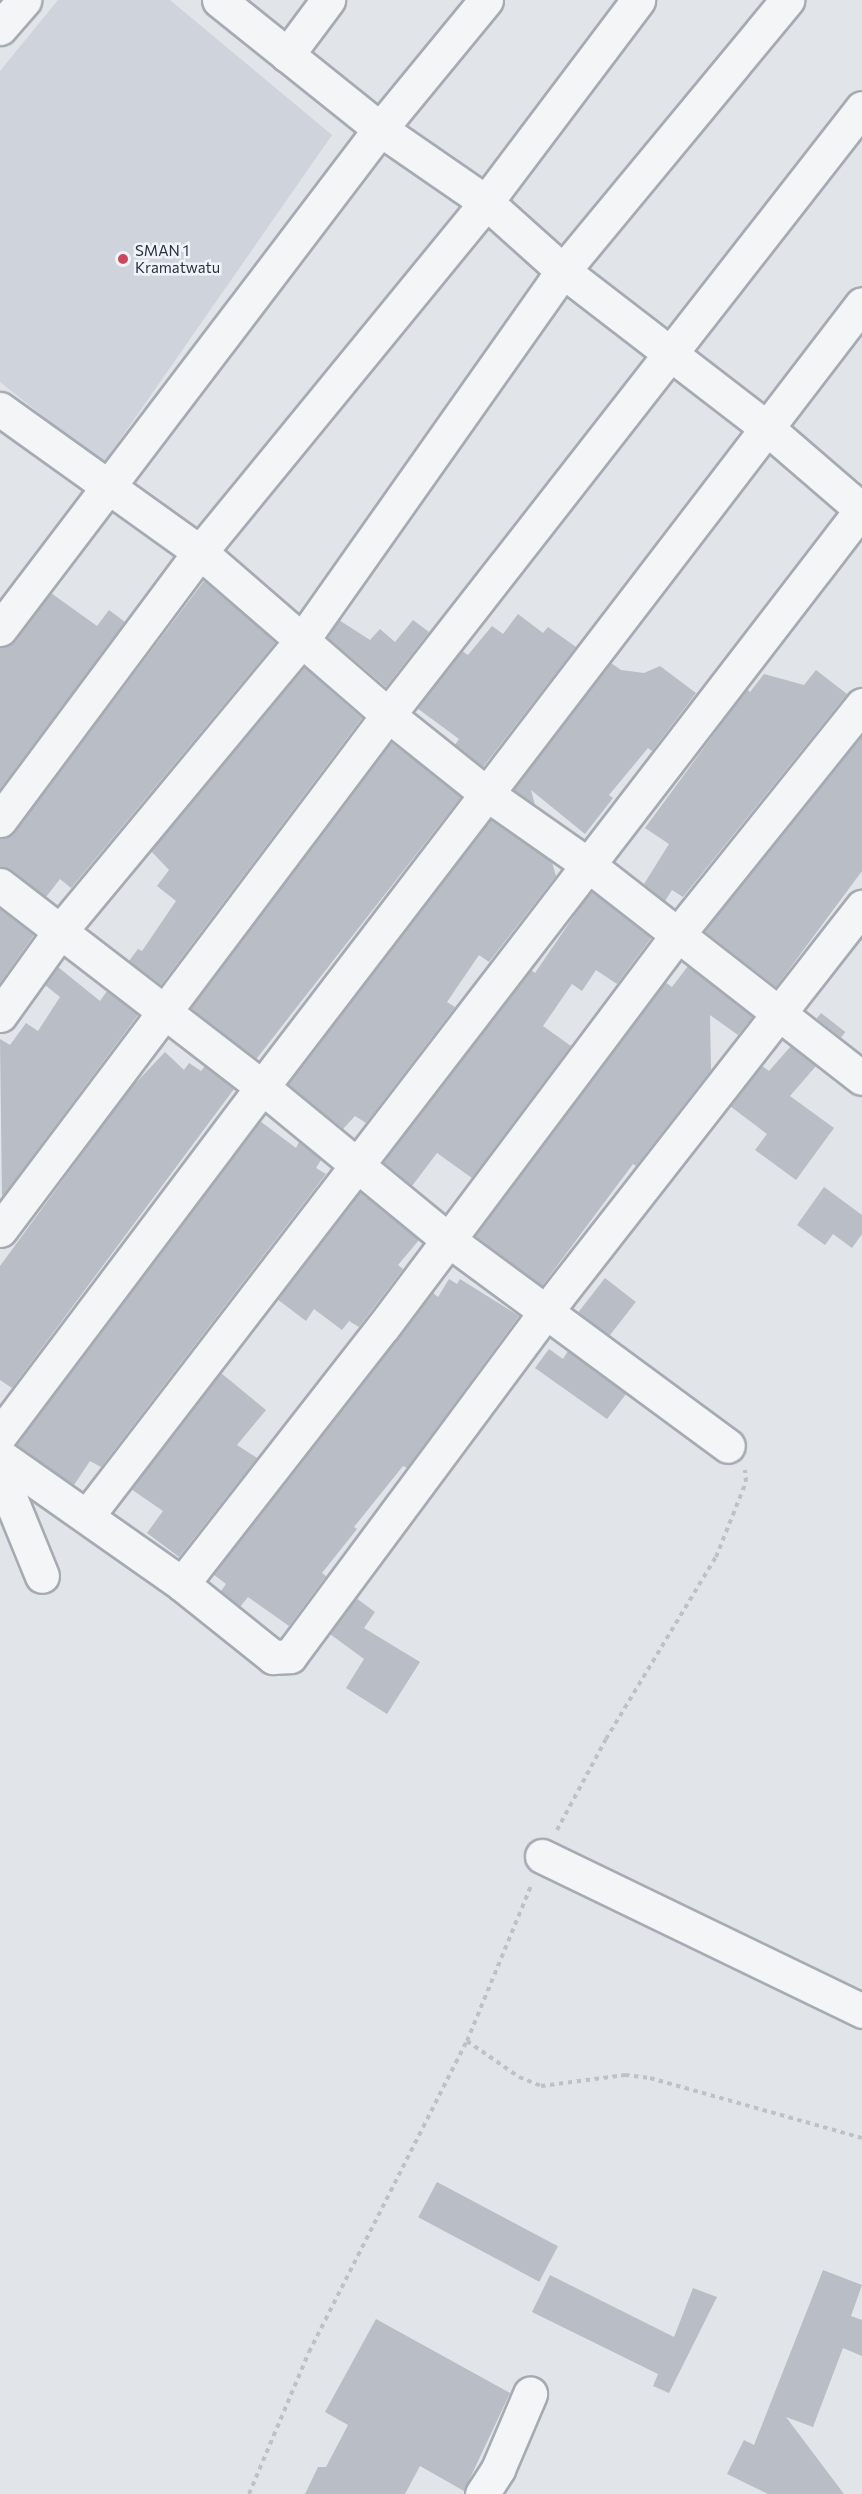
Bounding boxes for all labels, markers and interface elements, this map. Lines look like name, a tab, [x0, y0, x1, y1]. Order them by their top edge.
place label: SMAN 1 Kramatwatu	[135, 241, 220, 276]
marker: SMAN 1 Kramatwatu	[116, 252, 130, 266]

